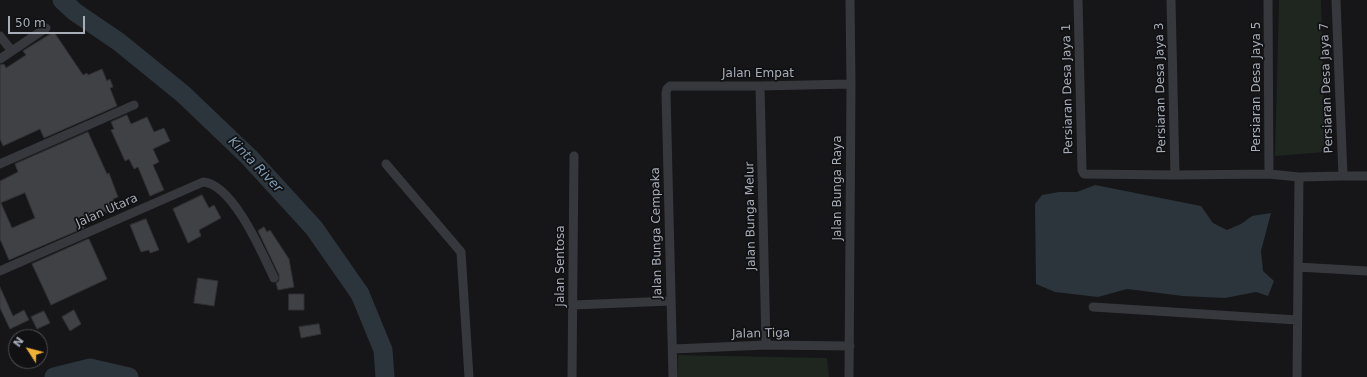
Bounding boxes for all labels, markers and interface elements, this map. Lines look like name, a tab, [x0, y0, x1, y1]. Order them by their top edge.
scale bar	[10, 8, 87, 34]
text: 50 m	[15, 16, 46, 30]
street label: Persiaran Desa Jaya 5	[1250, 22, 1264, 152]
street label: Persiaran Desa Jaya 7	[1318, 22, 1336, 154]
street label: Persiaran Desa Jaya 3	[1153, 23, 1169, 153]
street label: Persiaran Desa Jaya 1	[1060, 24, 1076, 154]
street label: Jalan Empat	[722, 67, 794, 81]
water label: Kinta River	[225, 134, 285, 196]
street label: Jalan Bunga Raya	[831, 135, 845, 241]
street label: Jalan Bunga Melur	[743, 161, 759, 271]
street label: Jalan Bunga Cempaka	[649, 167, 665, 299]
street label: Jalan Utara	[74, 191, 140, 231]
street label: Jalan Sentosa	[554, 225, 568, 307]
street label: Jalan Tiga	[732, 326, 790, 342]
north arrow	[8, 329, 48, 369]
text: N	[11, 335, 27, 350]

